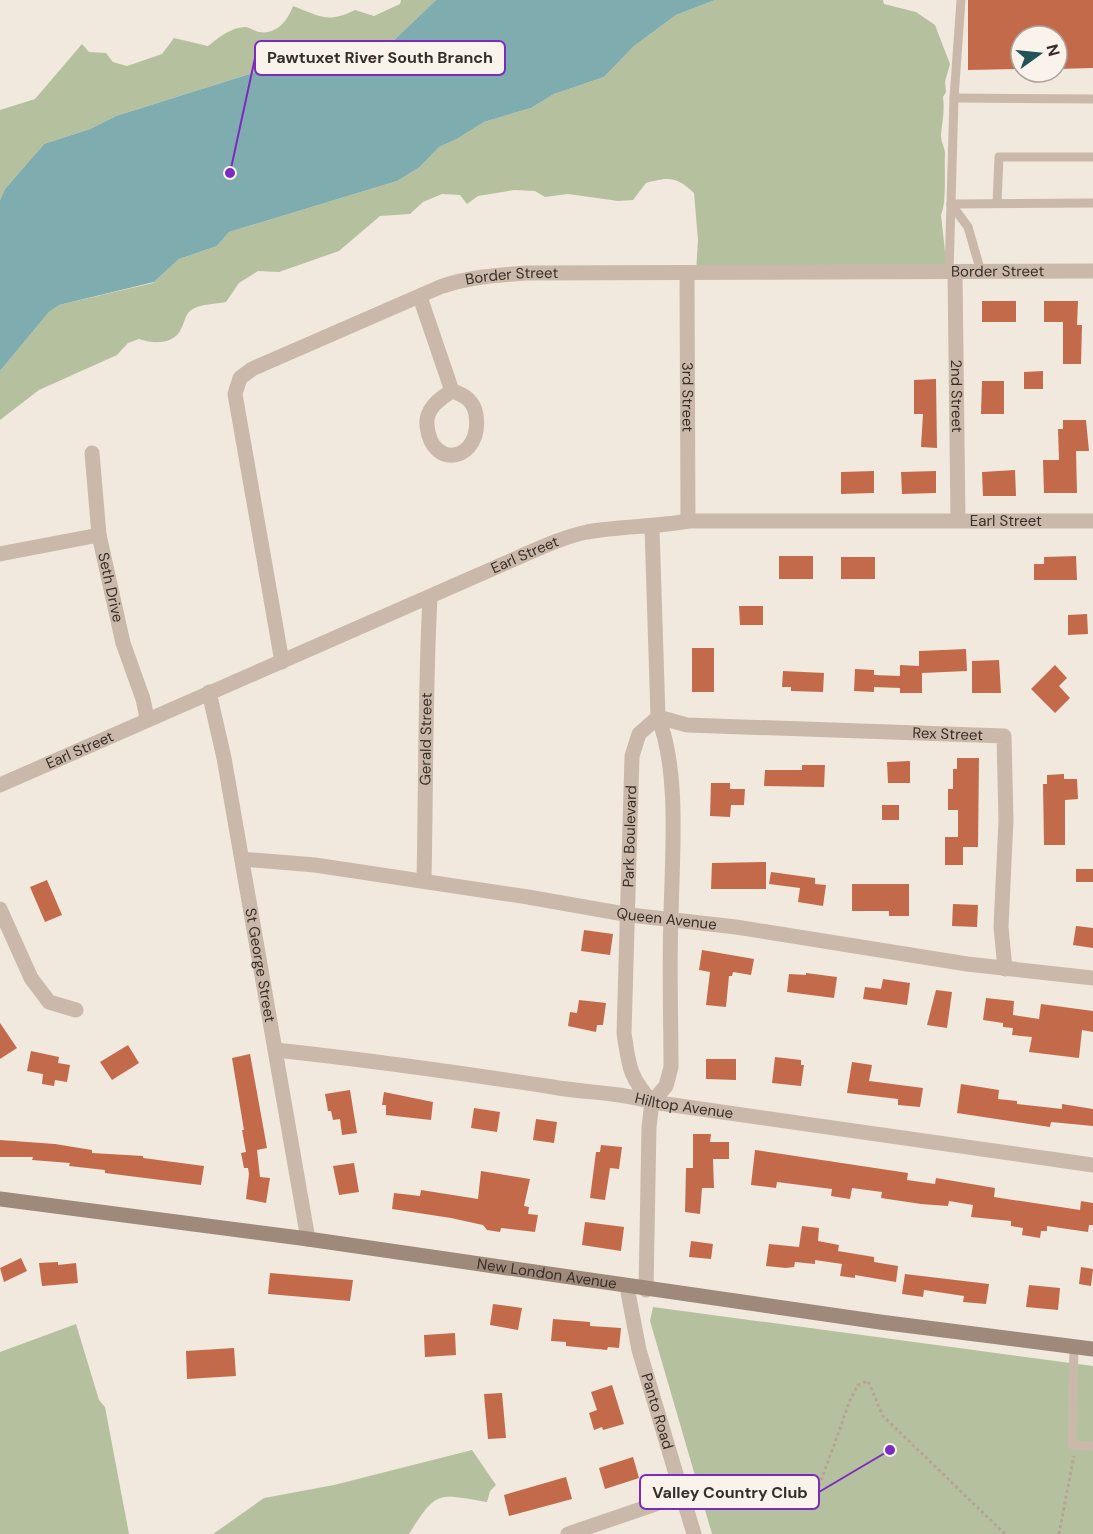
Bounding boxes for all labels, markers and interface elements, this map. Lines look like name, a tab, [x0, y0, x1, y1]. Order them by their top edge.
north arrow	[1009, 24, 1069, 84]
callout: Pawtuxet River South Branch	[255, 41, 505, 75]
text: N	[1041, 42, 1065, 59]
text: Pawtuxet River South Branch	[267, 47, 493, 68]
street label: Border Street	[951, 261, 1044, 282]
street label: Border Street	[464, 263, 558, 290]
street label: 2nd Street	[946, 359, 967, 433]
street label: 3rd Street	[677, 362, 698, 432]
street label: Earl Street	[970, 511, 1042, 531]
street label: Earl Street	[488, 531, 562, 578]
street label: Seth Drive	[93, 551, 128, 624]
street label: Gerald Street	[415, 692, 437, 786]
street label: Rex Street	[912, 723, 984, 745]
street label: Earl Street	[43, 726, 117, 774]
street label: Park Boulevard	[618, 785, 641, 888]
street label: Queen Avenue	[615, 903, 718, 935]
street label: St George Street	[240, 906, 280, 1024]
street label: Hilltop Avenue	[633, 1088, 735, 1124]
street label: New London Avenue	[476, 1254, 618, 1294]
street label: Panto Road	[636, 1371, 678, 1452]
callout: Valley Country Club	[640, 1475, 819, 1509]
text: Valley Country Club	[652, 1482, 808, 1503]

